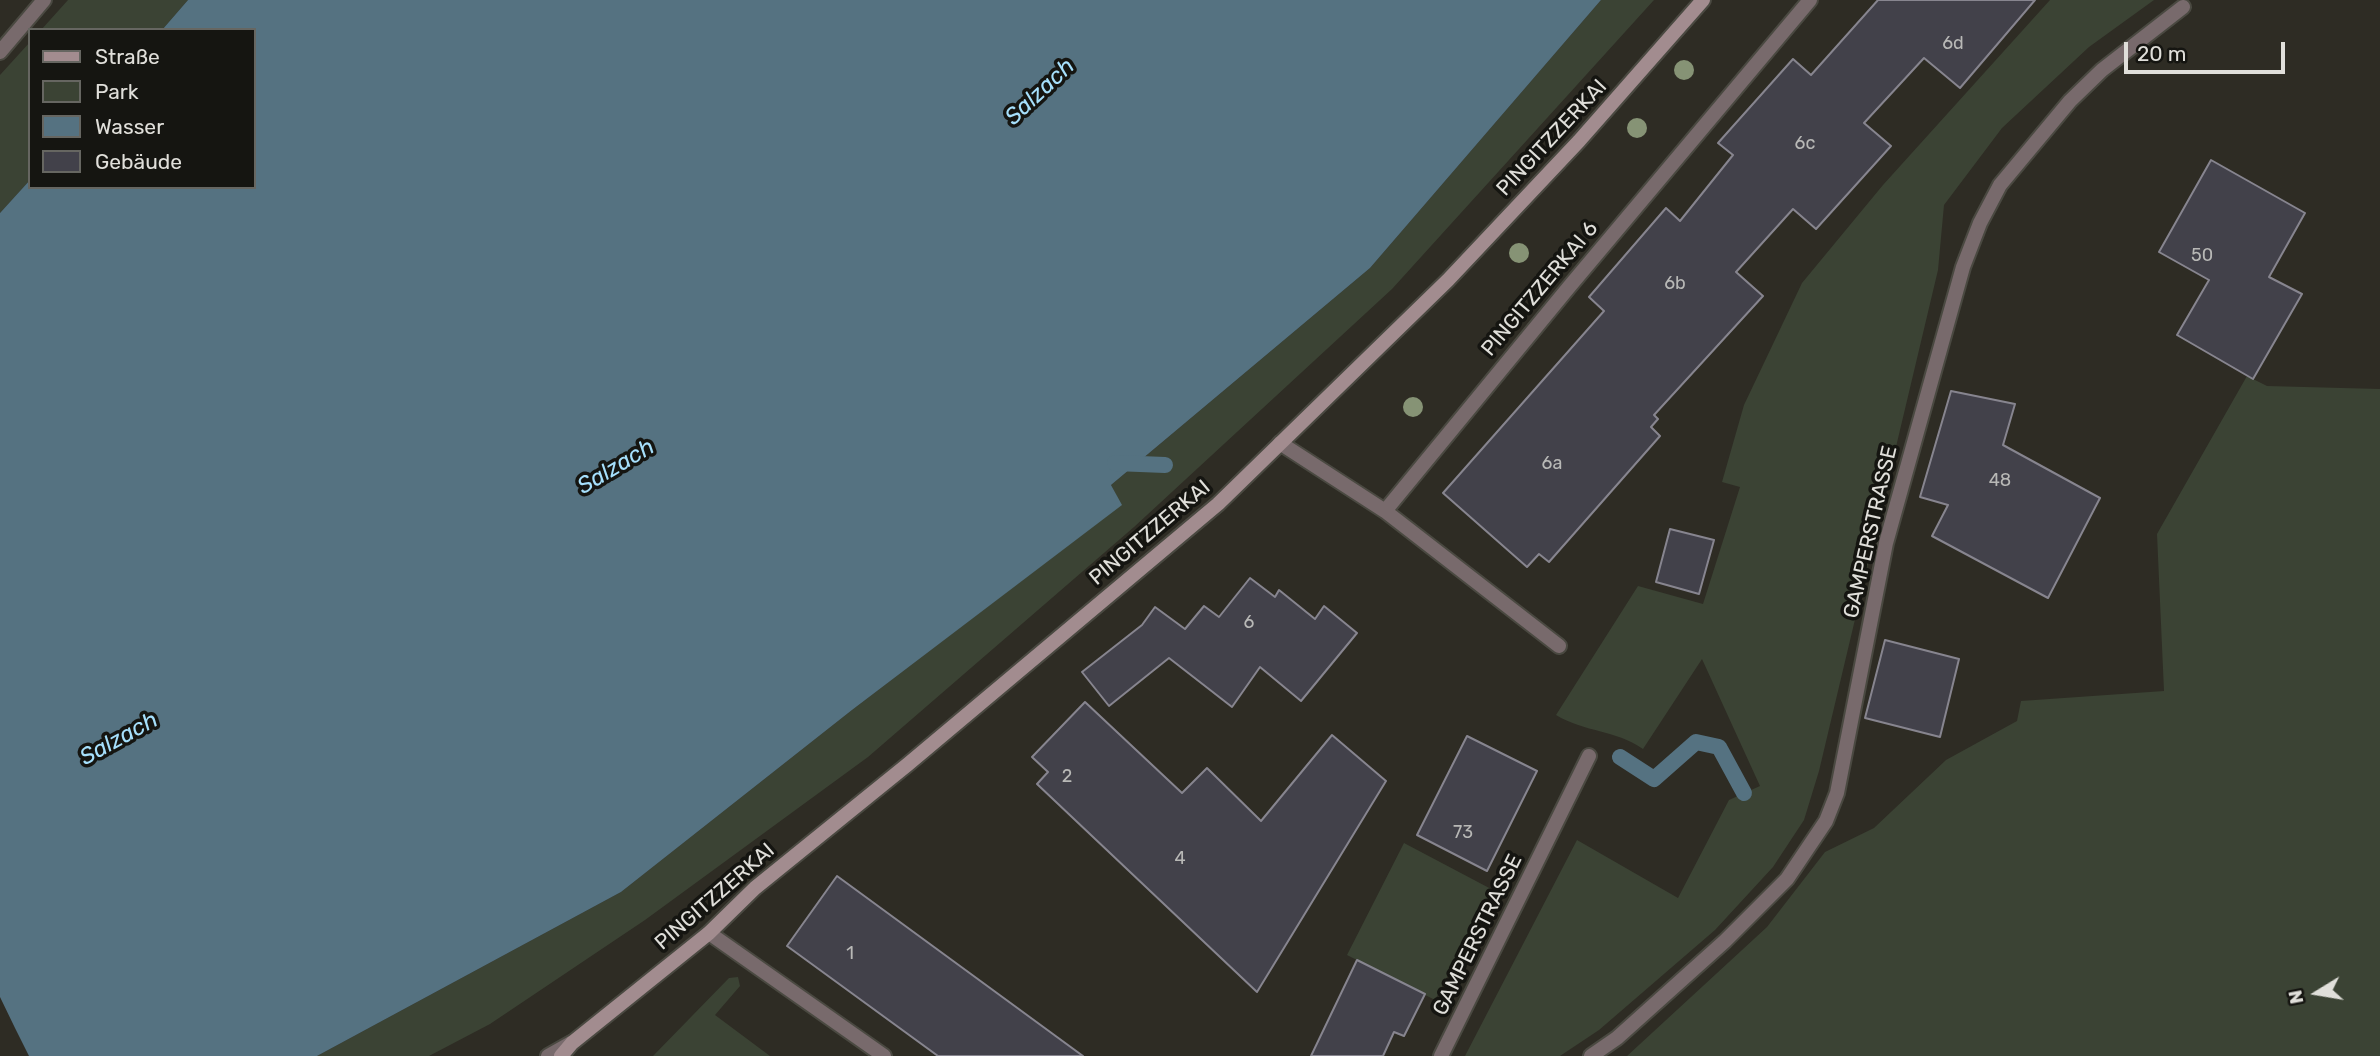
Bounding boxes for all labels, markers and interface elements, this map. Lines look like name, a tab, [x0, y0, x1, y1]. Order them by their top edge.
legend	[28, 28, 256, 189]
scale bar	[2128, 28, 2289, 72]
house number: 6d	[1942, 33, 1964, 55]
text: 20 m	[2137, 41, 2186, 66]
text: Straße	[95, 44, 160, 69]
water label: Salzach	[999, 53, 1081, 131]
street label: PINGITZZERKAI	[1492, 75, 1612, 201]
text: Park	[95, 79, 139, 104]
text: Wasser	[95, 114, 164, 139]
house number: 6c	[1795, 133, 1815, 155]
text: Gebäude	[95, 149, 182, 174]
street label: PINGITZZERKAI 6	[1476, 217, 1604, 361]
house number: 50	[2191, 245, 2213, 267]
house number: 6b	[1664, 273, 1686, 295]
water label: Salzach	[572, 433, 660, 501]
street label: GAMPERSTRASSE	[1839, 443, 1903, 621]
house number: 6a	[1542, 453, 1562, 475]
house number: 48	[1989, 470, 2011, 492]
street label: PINGITZZERKAI	[1084, 475, 1216, 591]
house number: 6	[1244, 612, 1254, 634]
water label: Salzach	[75, 706, 163, 772]
house number: 2	[1062, 766, 1072, 788]
house number: 73	[1453, 822, 1473, 844]
street label: PINGITZZERKAI	[650, 838, 780, 956]
house number: 4	[1174, 848, 1186, 870]
street label: GAMPERSTRASSE	[1428, 850, 1528, 1020]
house number: 1	[846, 943, 854, 965]
north arrow	[2282, 958, 2352, 1028]
text: N	[2283, 988, 2308, 1006]

